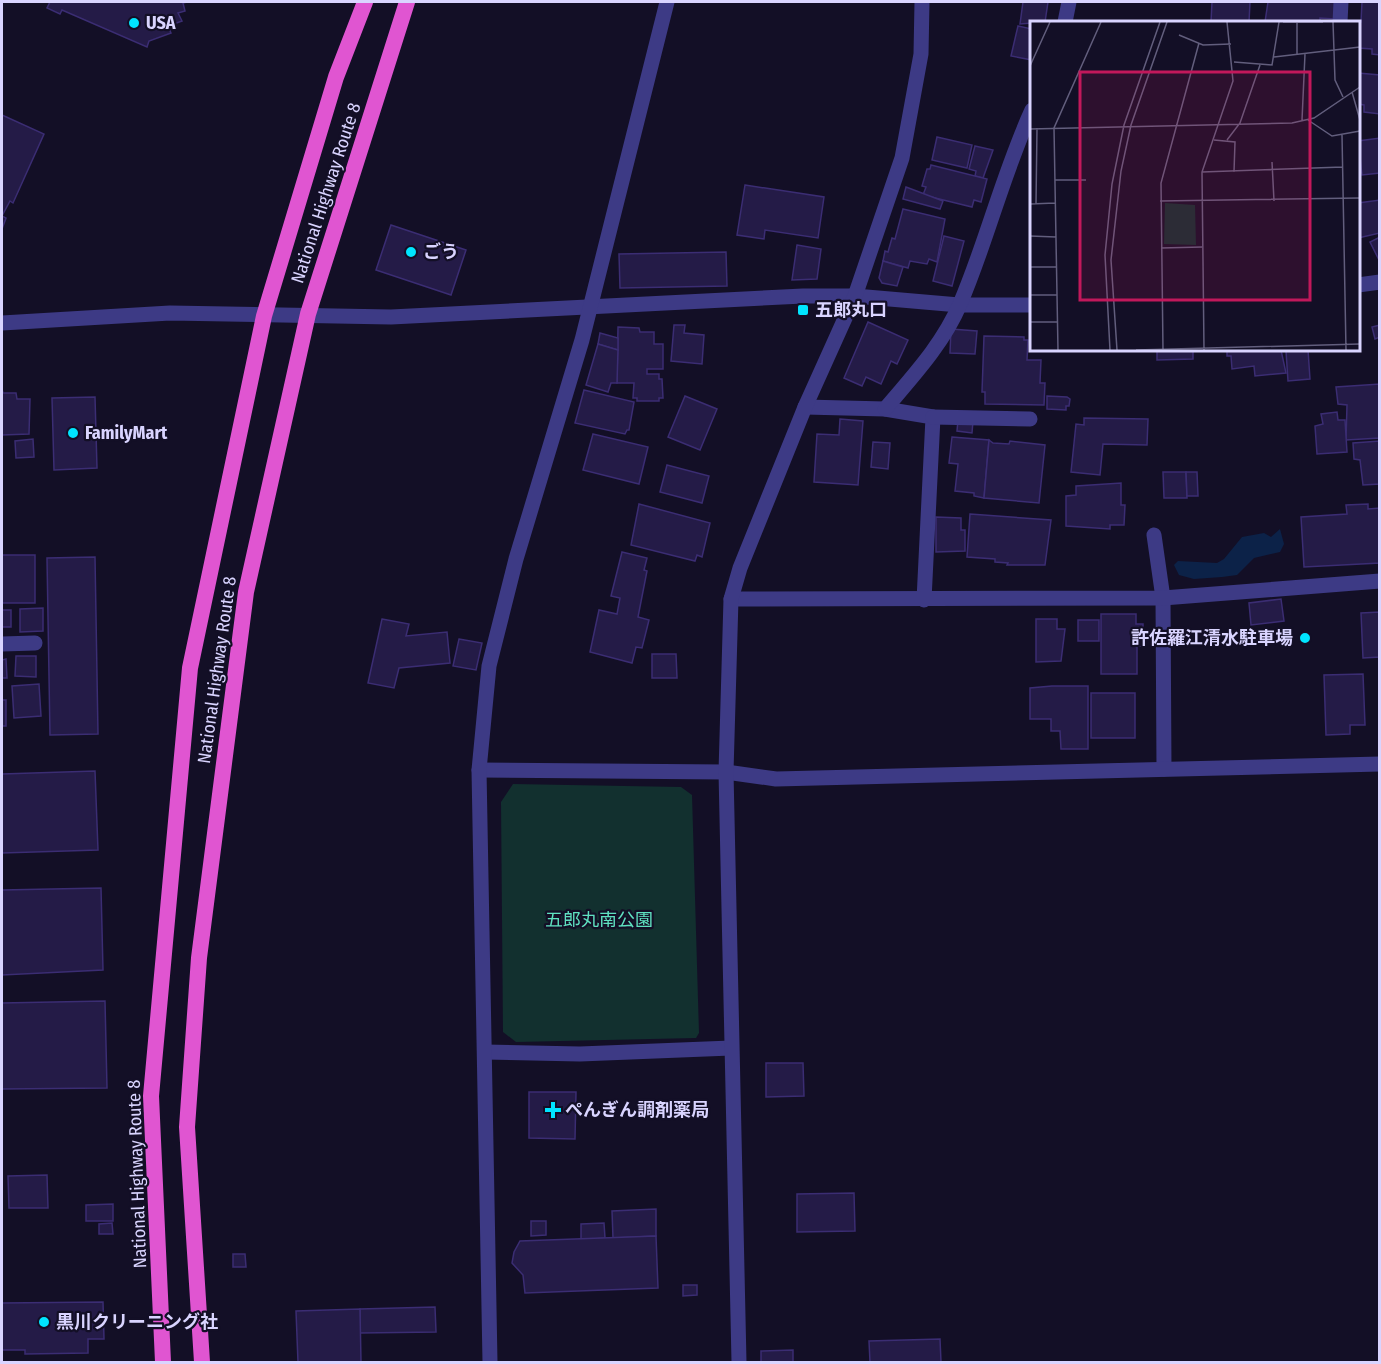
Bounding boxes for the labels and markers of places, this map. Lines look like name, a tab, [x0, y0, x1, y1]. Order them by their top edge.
place label: USA	[146, 12, 176, 34]
marker: USA	[127, 16, 141, 30]
place label: ごう	[423, 241, 459, 263]
marker: ごう	[404, 245, 418, 259]
place label: 五郎丸口	[815, 299, 887, 321]
marker: 五郎丸口	[796, 303, 810, 317]
place label: FamilyMart	[85, 422, 168, 444]
marker: FamilyMart	[66, 426, 80, 440]
place label: 許佐羅江清水駐車場	[1131, 627, 1293, 649]
marker: 許佐羅江清水駐車場	[1298, 631, 1312, 645]
place label: ぺんぎん調剤薬局	[565, 1099, 709, 1121]
marker: ぺんぎん調剤薬局	[546, 1103, 560, 1117]
place label: 黒川クリーニング社	[56, 1311, 218, 1333]
marker: 黒川クリーニング社	[37, 1315, 51, 1329]

